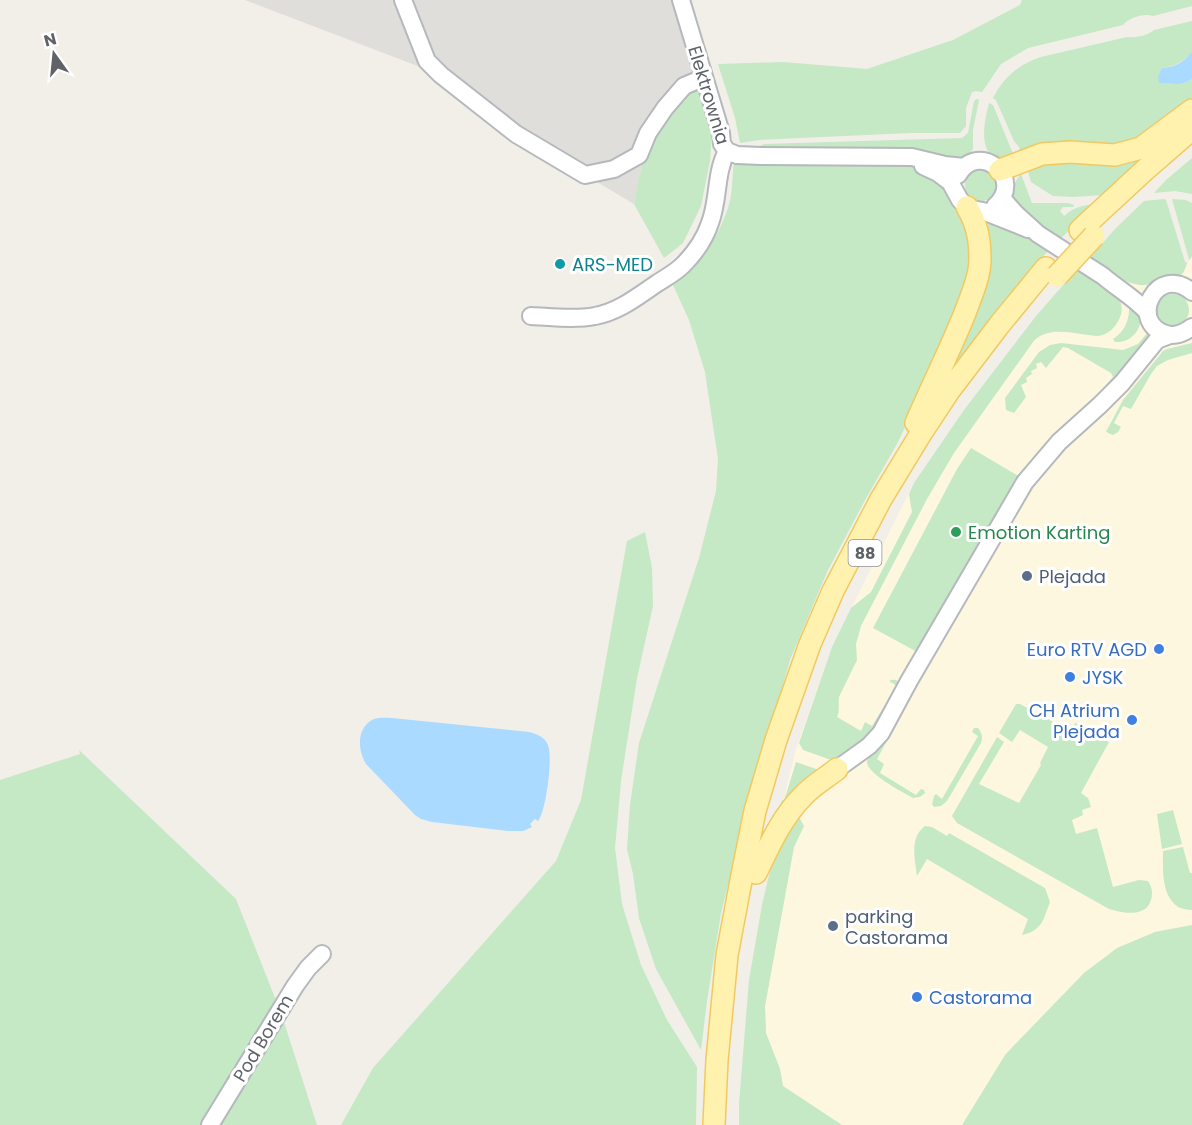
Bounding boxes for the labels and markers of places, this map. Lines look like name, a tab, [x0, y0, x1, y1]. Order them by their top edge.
place label: ARS-MED	[572, 252, 653, 277]
marker: ARS-MED	[553, 257, 567, 271]
place label: Emotion Karting	[968, 520, 1110, 545]
marker: Emotion Karting	[949, 525, 963, 539]
place label: Plejada	[1039, 564, 1106, 589]
marker: Plejada	[1020, 569, 1034, 583]
place label: Euro RTV AGD	[1027, 637, 1147, 662]
marker: Euro RTV AGD	[1152, 642, 1166, 656]
place label: JYSK	[1082, 665, 1124, 690]
marker: JYSK	[1063, 670, 1077, 684]
place label: CH Atrium Plejada	[1029, 698, 1120, 744]
marker: CH Atrium Plejada	[1125, 713, 1139, 727]
place label: parking Castorama	[845, 904, 948, 950]
marker: parking Castorama	[826, 919, 840, 933]
place label: Castorama	[929, 985, 1032, 1010]
marker: Castorama	[910, 990, 924, 1004]

